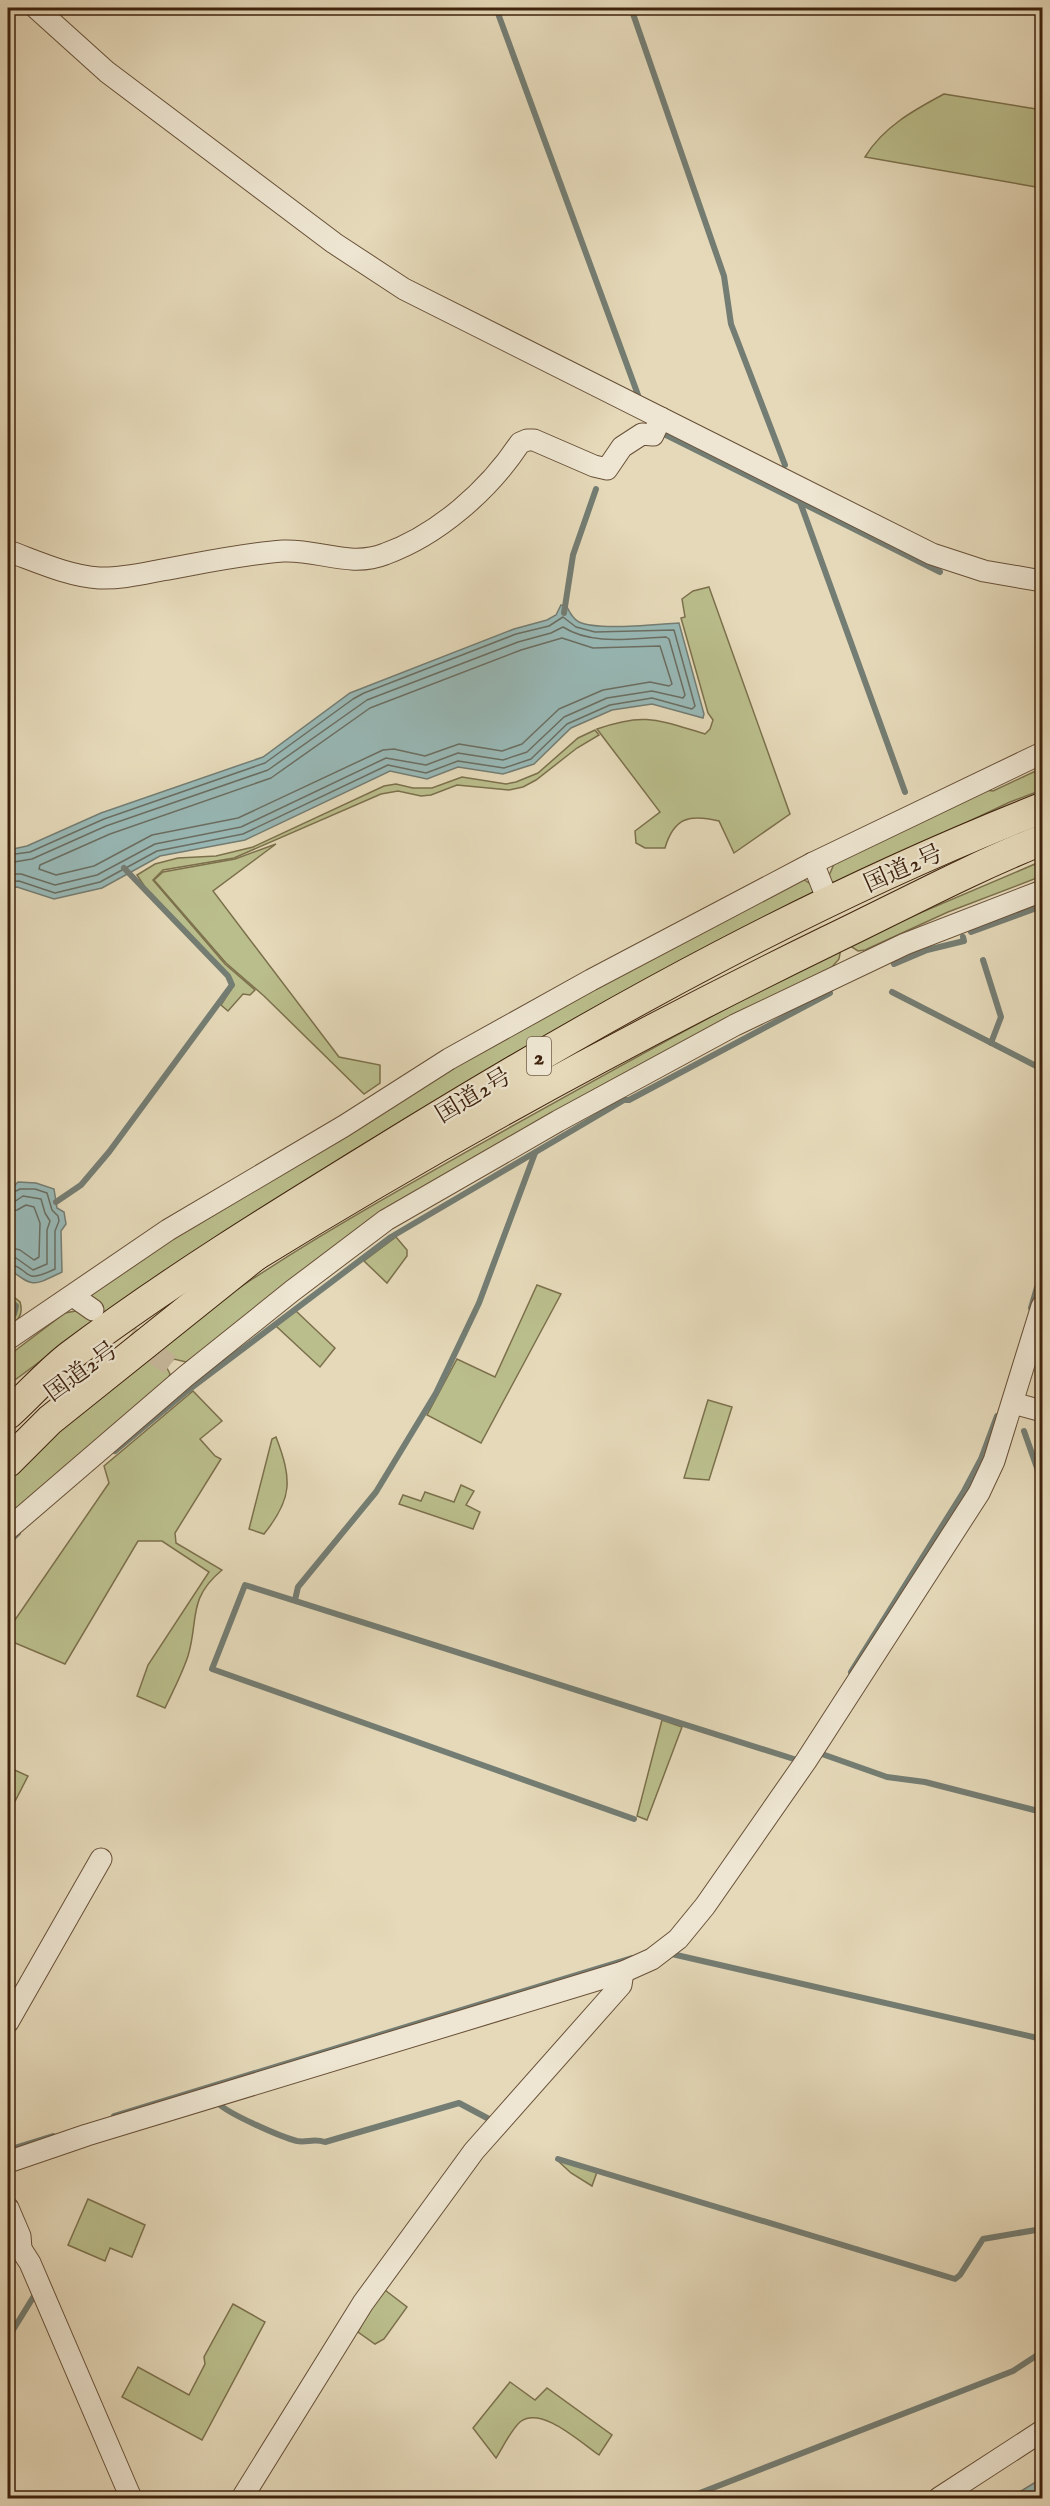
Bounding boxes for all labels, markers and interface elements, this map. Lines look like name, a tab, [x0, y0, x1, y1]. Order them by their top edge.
street label: 国道2号	[859, 838, 948, 900]
road number: 2	[527, 1037, 551, 1075]
street label: 国道2号	[430, 1062, 517, 1131]
street label: 国道2号	[39, 1335, 125, 1409]

